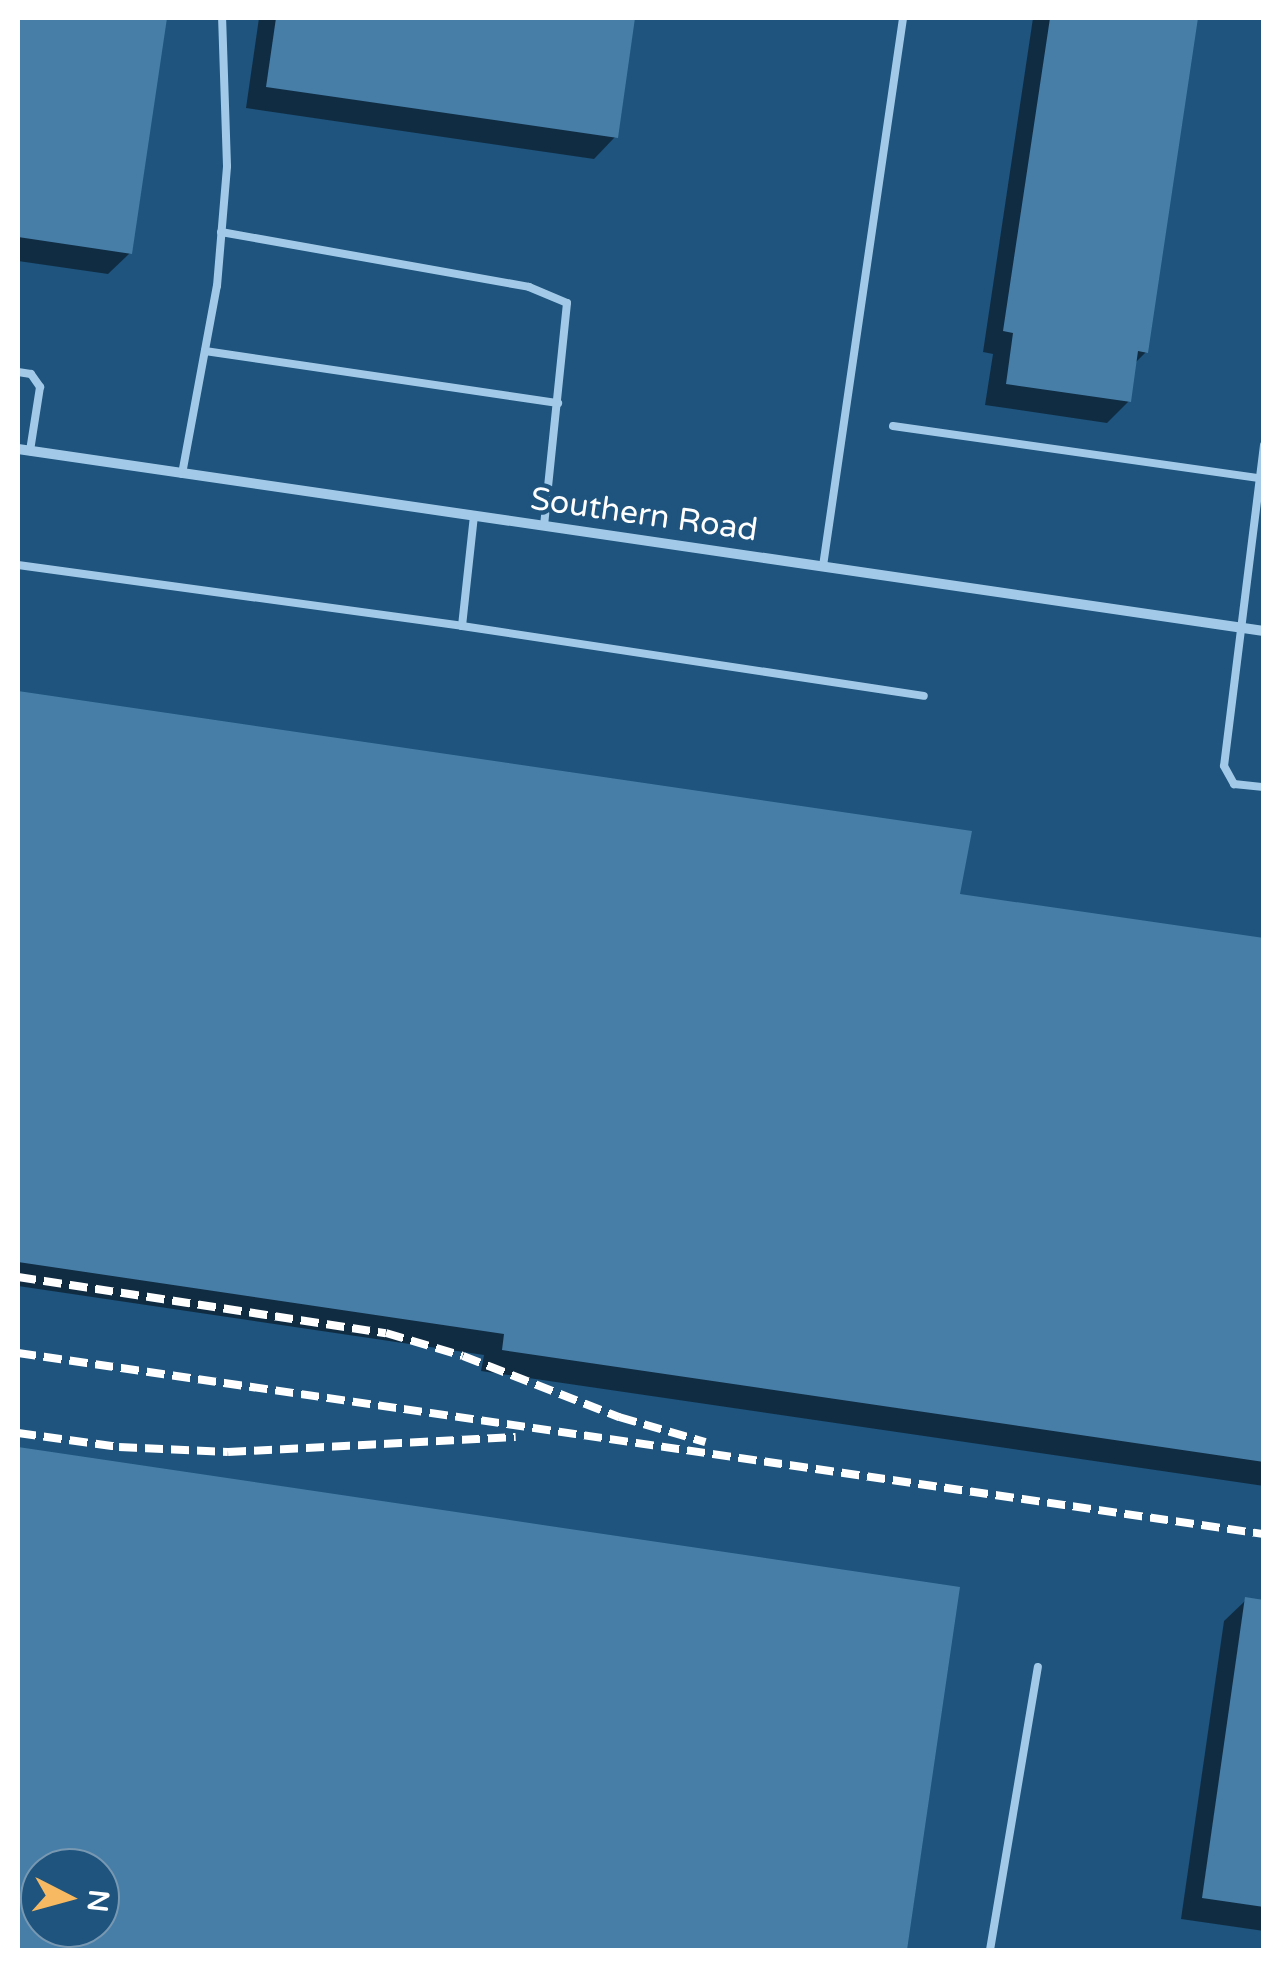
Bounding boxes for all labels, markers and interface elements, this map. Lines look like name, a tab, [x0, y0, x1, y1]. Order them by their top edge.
street label: Southern Road	[528, 480, 760, 550]
north arrow	[20, 1848, 120, 1948]
text: N	[80, 1888, 116, 1914]

